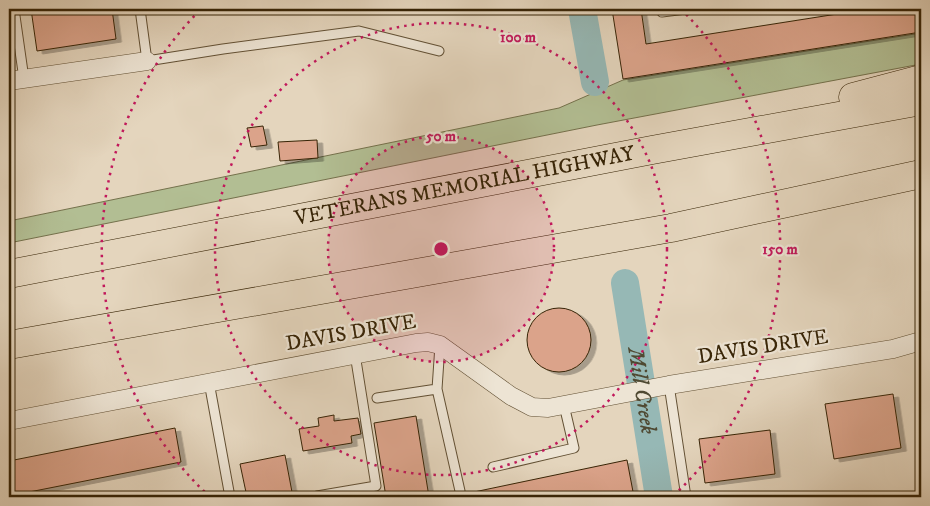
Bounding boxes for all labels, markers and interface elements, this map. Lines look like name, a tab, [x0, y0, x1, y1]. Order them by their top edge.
text: 100 m	[500, 28, 537, 47]
text: 50 m	[425, 127, 457, 146]
street label: VETERANS MEMORIAL HIGHWAY	[291, 141, 637, 232]
centre of rings	[432, 240, 450, 258]
text: 150 m	[762, 240, 798, 259]
street label: DAVIS DRIVE	[284, 309, 418, 357]
street label: DAVIS DRIVE	[696, 324, 830, 370]
water label: Mill Creek	[622, 343, 662, 437]

